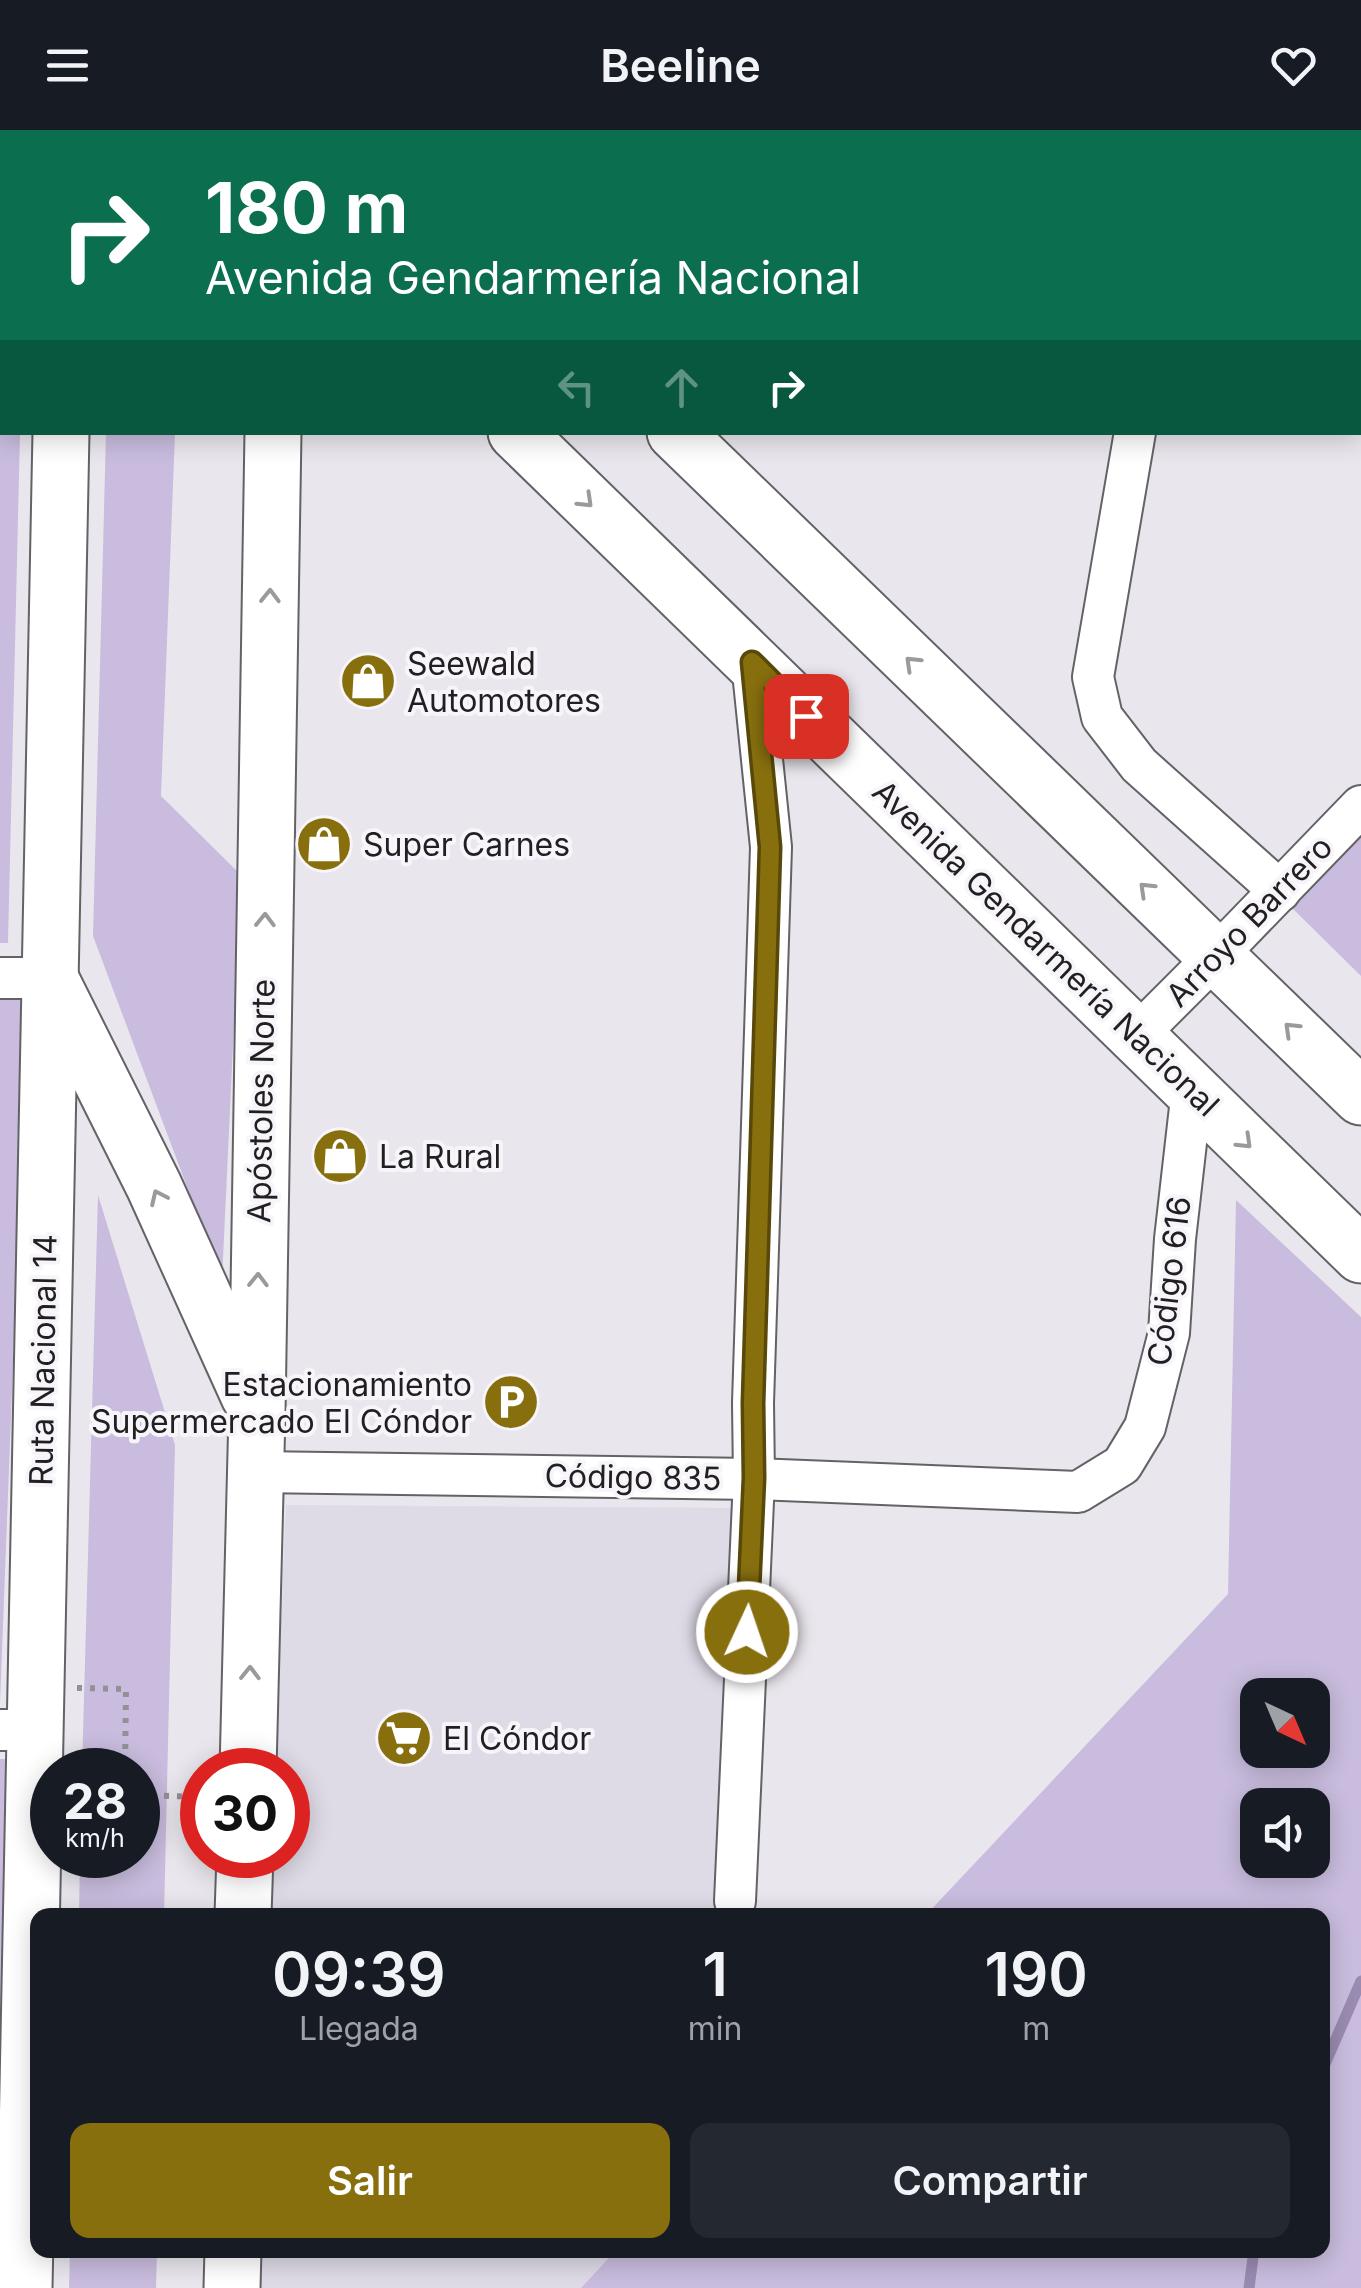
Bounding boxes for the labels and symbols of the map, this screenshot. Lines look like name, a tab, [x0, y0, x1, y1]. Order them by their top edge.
one-way arrow	[574, 489, 592, 507]
one-way arrow	[260, 587, 281, 603]
place label: Seewald Automotores	[407, 644, 601, 720]
shop icon: Seewald Automotores	[338, 651, 398, 711]
one-way arrow	[906, 656, 924, 674]
pin	[764, 674, 849, 759]
street label: Avenida Gendarmería Nacional	[865, 772, 1227, 1124]
shop icon: Super Carnes	[294, 814, 354, 874]
place label: Super Carnes	[363, 825, 570, 864]
street label: Arroyo Barrero	[1158, 827, 1340, 1015]
one-way arrow	[1139, 883, 1157, 901]
one-way arrow	[254, 912, 275, 928]
street label: Apóstoles Norte	[239, 979, 283, 1223]
one-way arrow	[1284, 1023, 1302, 1041]
shop icon: La Rural	[310, 1126, 370, 1186]
one-way arrow	[1234, 1130, 1252, 1148]
place label: La Rural	[379, 1137, 501, 1176]
one-way arrow	[151, 1189, 171, 1207]
street label: Código 616	[1139, 1194, 1199, 1368]
street label: Ruta Nacional 14	[21, 1234, 65, 1486]
one-way arrow	[247, 1272, 269, 1288]
place label: Estacionamiento Supermercado El Cóndor	[91, 1365, 472, 1441]
parking icon: Estacionamiento Supermercado El Cóndor	[481, 1372, 541, 1432]
street label: Código 835	[544, 1456, 722, 1498]
position arrow	[695, 1580, 799, 1684]
one-way arrow	[240, 1664, 261, 1680]
north arrow	[1240, 1678, 1330, 1768]
supermarket icon: El Cóndor	[374, 1708, 434, 1768]
place label: El Cóndor	[443, 1719, 591, 1758]
speed limit sign: 30	[180, 1748, 310, 1878]

